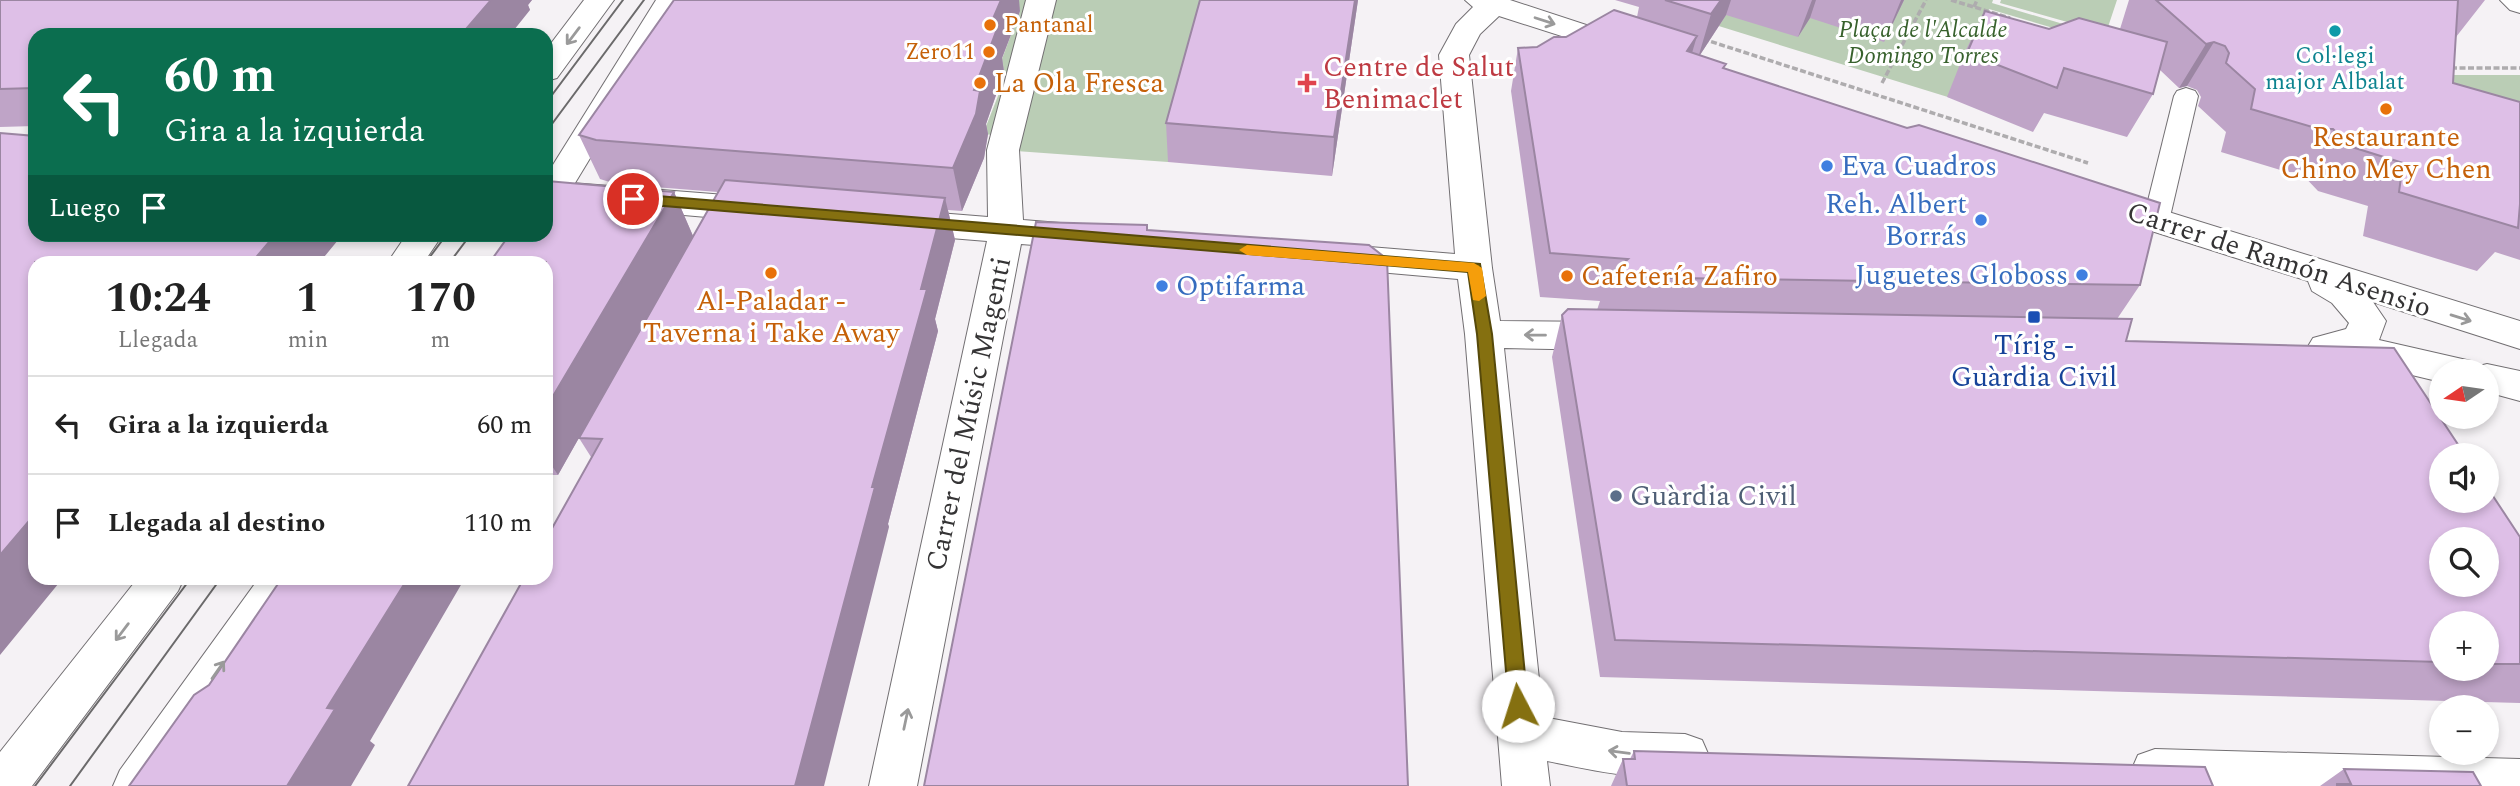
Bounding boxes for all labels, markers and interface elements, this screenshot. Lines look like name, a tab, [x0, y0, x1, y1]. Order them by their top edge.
place label: Pantanal	[1004, 8, 1093, 43]
park label: Plaça de l'Alcalde Domingo Torres	[1839, 13, 2007, 74]
one-way arrow	[1534, 15, 1556, 28]
marker: Pantanal	[982, 17, 998, 33]
marker: Col·legi major Albalat	[2327, 23, 2343, 39]
one-way arrow	[565, 26, 580, 45]
place label: Zero11	[905, 35, 975, 70]
text: 60 m	[164, 39, 275, 114]
place label: Col·legi major Albalat	[2265, 39, 2405, 100]
marker: Zero11	[981, 44, 997, 60]
place label: Centre de Salut Benimaclet	[1323, 46, 1514, 121]
icon: left	[49, 56, 140, 147]
place label: La Ola Fresca	[994, 62, 1164, 105]
marker: Centre de Salut Benimaclet	[1297, 73, 1317, 93]
marker: La Ola Fresca	[972, 75, 988, 91]
marker: Restaurante Chino Mey Chen	[2378, 101, 2394, 117]
text: Gira a la izquierda	[164, 107, 425, 156]
place label: Restaurante Chino Mey Chen	[2281, 116, 2491, 191]
place label: Eva Cuadros	[1841, 145, 1997, 188]
marker: Eva Cuadros	[1819, 158, 1835, 174]
pin	[603, 169, 663, 229]
icon: arrive	[614, 180, 652, 218]
place label: Reh. Albert Borrás	[1825, 183, 1967, 258]
text: Luego	[49, 188, 121, 228]
icon: arrive	[135, 189, 173, 227]
street label: Carrer de Ramón Asensio	[2121, 190, 2437, 330]
marker: Reh. Albert Borrás	[1973, 212, 1989, 228]
street label: Carrer del Músic Magenti	[915, 253, 1023, 575]
place label: Juguetes Globoss	[1855, 254, 2068, 297]
place label: Cafetería Zafiro	[1581, 255, 1778, 298]
marker: Al-Paladar - Taverna i Take Away	[763, 265, 779, 281]
place label: Optifarma	[1176, 265, 1305, 308]
text: 10:24	[105, 267, 211, 330]
text: 1	[296, 267, 320, 330]
text: 170	[405, 267, 476, 330]
marker: Juguetes Globoss	[2074, 267, 2090, 283]
marker: Cafetería Zafiro	[1559, 268, 1575, 284]
marker: Optifarma	[1154, 278, 1170, 294]
place label: Al-Paladar - Taverna i Take Away	[642, 280, 901, 355]
marker: Tírig - Guàrdia Civil	[2026, 309, 2042, 325]
one-way arrow	[2449, 312, 2471, 325]
text: Llegada	[118, 323, 198, 358]
text: min	[288, 323, 328, 358]
text: m	[431, 323, 450, 358]
place label: Tírig - Guàrdia Civil	[1951, 324, 2117, 399]
one-way arrow	[1524, 328, 1547, 342]
north arrow	[2429, 359, 2499, 429]
map controls	[2429, 359, 2499, 765]
text: Gira a la izquierda	[108, 405, 329, 445]
text: 60 m	[477, 405, 532, 445]
icon: left	[49, 406, 87, 444]
button: sound	[2429, 443, 2499, 513]
place label: Guàrdia Civil	[1630, 475, 1797, 518]
marker: Guàrdia Civil	[1608, 488, 1624, 504]
text: Llegada al destino	[108, 503, 325, 543]
text: 110 m	[464, 503, 532, 543]
icon: arrive	[49, 504, 87, 542]
button: search	[2429, 527, 2499, 597]
button: +	[2429, 611, 2499, 681]
one-way arrow	[114, 622, 129, 640]
one-way arrow	[211, 661, 225, 680]
position arrow	[1481, 669, 1555, 743]
button: −	[2429, 695, 2499, 765]
one-way arrow	[900, 708, 914, 731]
one-way arrow	[1608, 746, 1631, 759]

